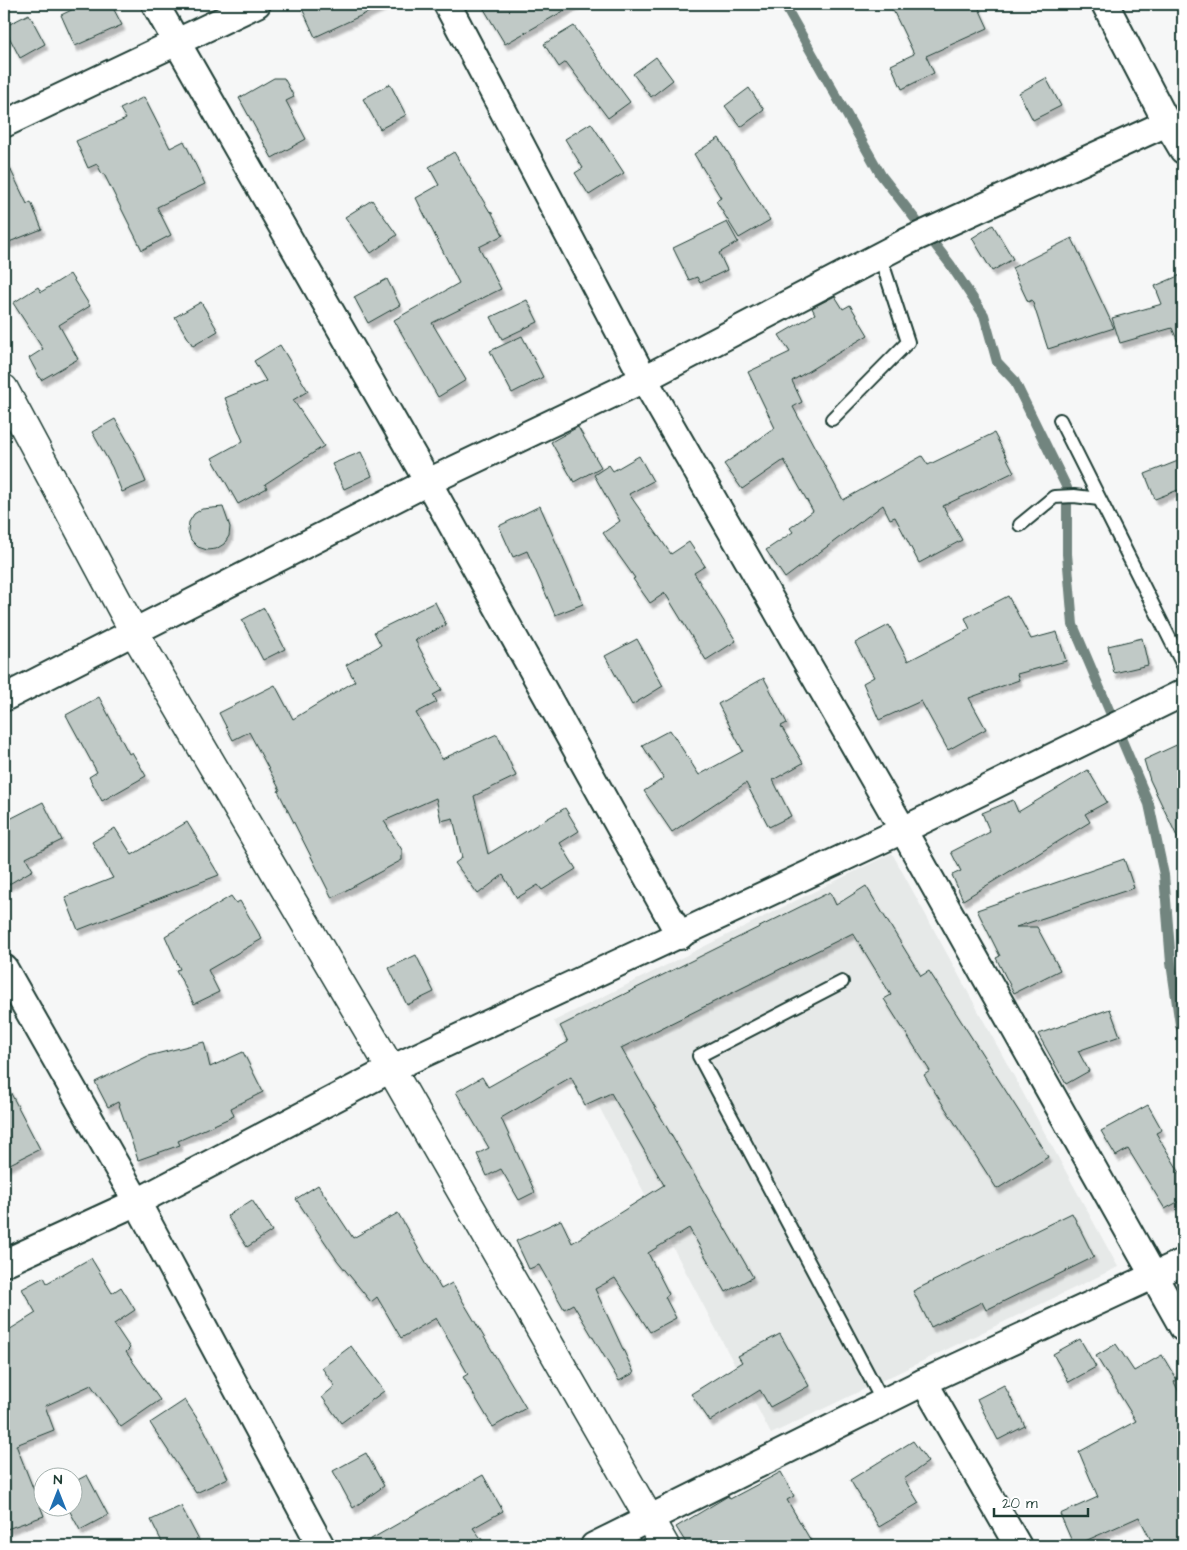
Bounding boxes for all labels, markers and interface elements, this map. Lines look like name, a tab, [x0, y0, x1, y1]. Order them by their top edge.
north arrow	[32, 1468, 82, 1518]
text: N	[54, 1470, 63, 1490]
scale bar	[994, 1485, 1088, 1517]
text: 20 m	[1002, 1493, 1038, 1514]

